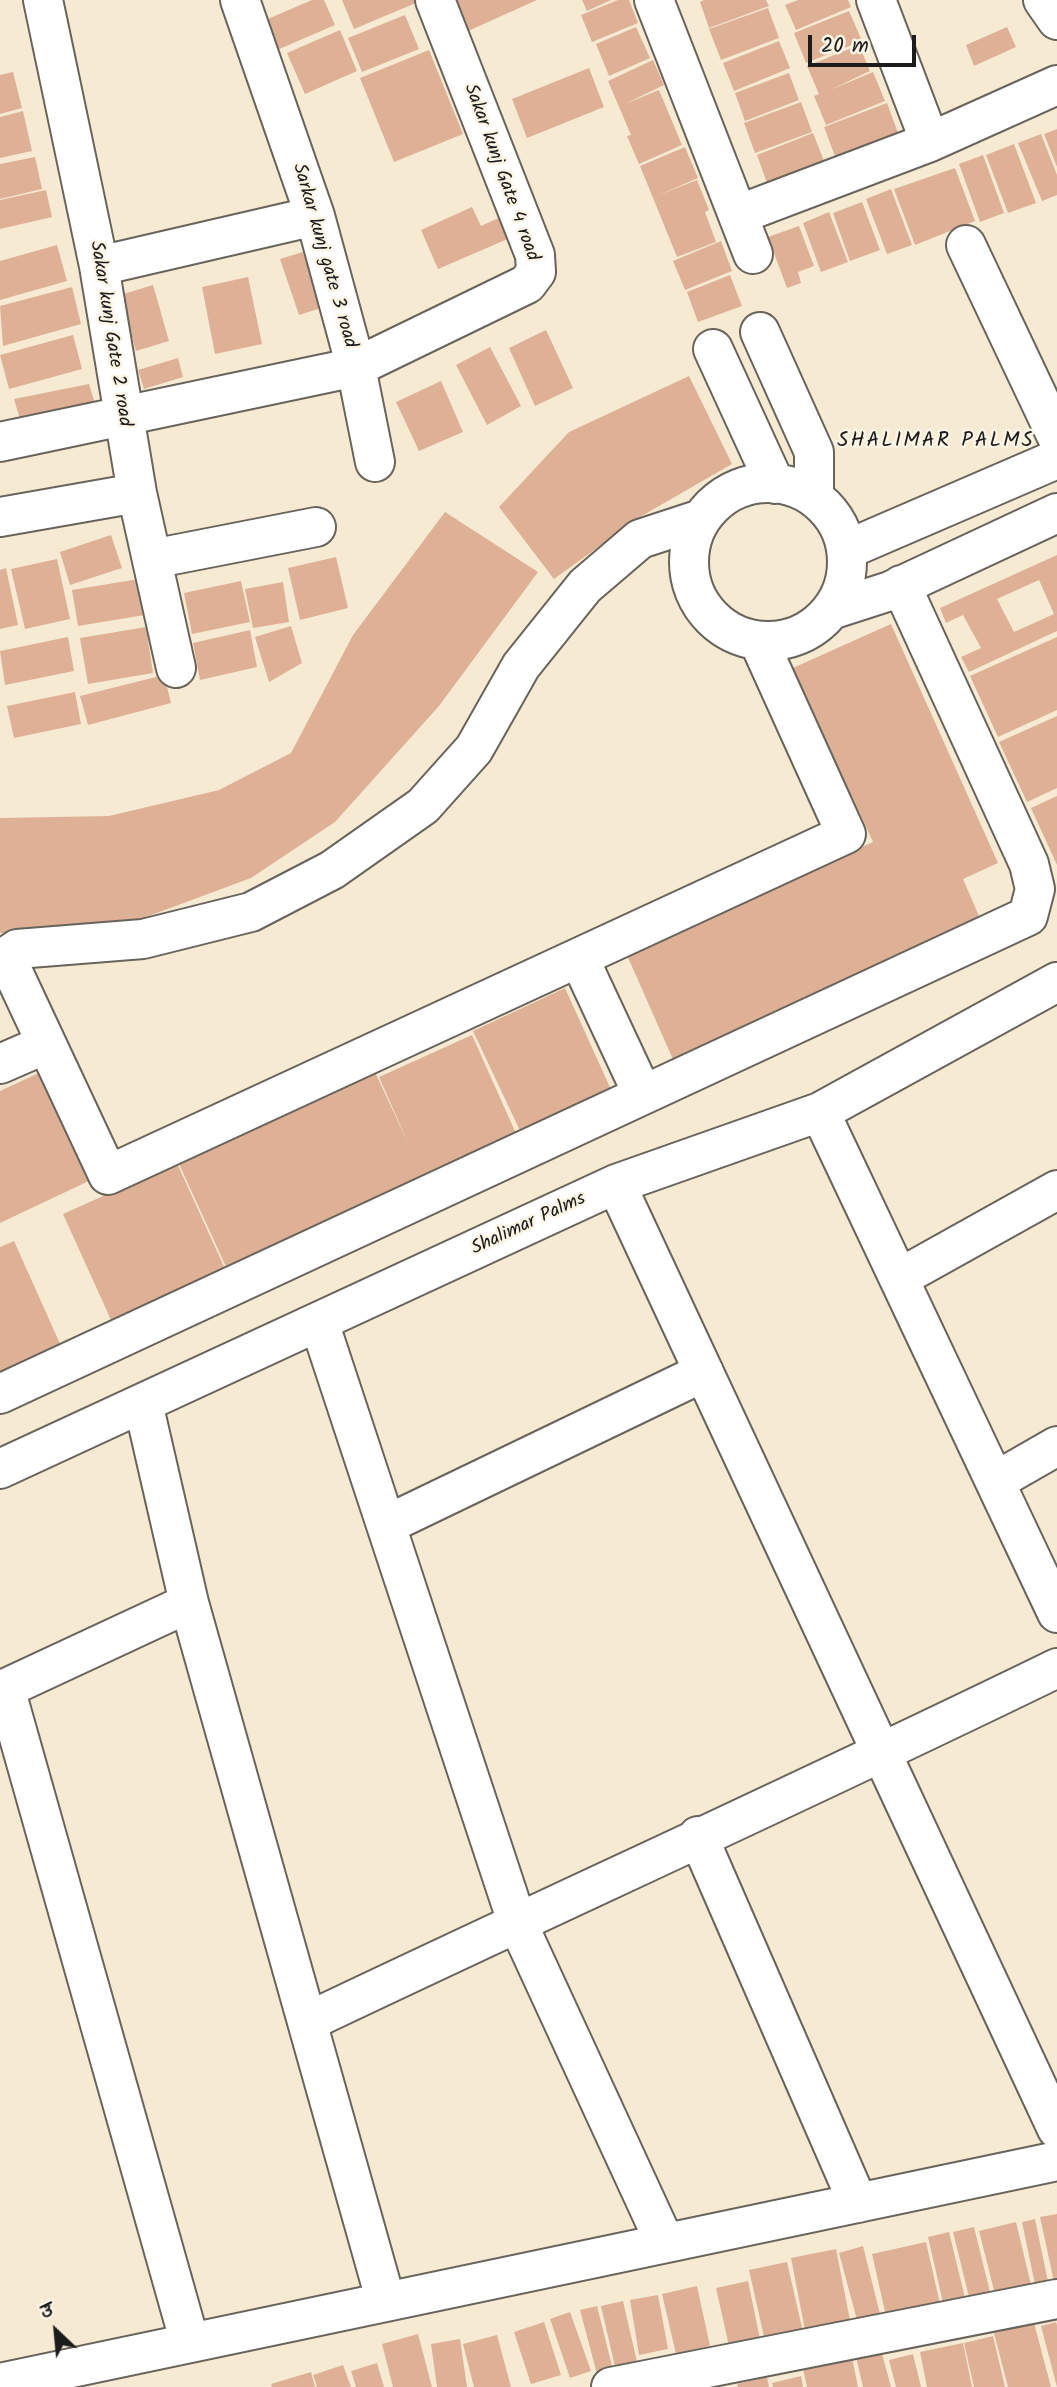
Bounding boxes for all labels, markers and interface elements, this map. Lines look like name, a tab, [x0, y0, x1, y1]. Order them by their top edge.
scale bar	[812, 21, 920, 65]
text: 20 m	[821, 30, 869, 63]
street label: Sakar kunj Gate 4 road	[457, 81, 543, 265]
street label: Sarkar kunj gate 3 road	[286, 161, 360, 351]
street label: Sakar kunj Gate 2 road	[83, 240, 135, 428]
district label: SHALIMAR PALMS	[839, 429, 1033, 455]
street label: Shalimar Palms	[468, 1189, 590, 1261]
north arrow	[21, 2296, 91, 2366]
text: उ	[35, 2296, 59, 2328]

